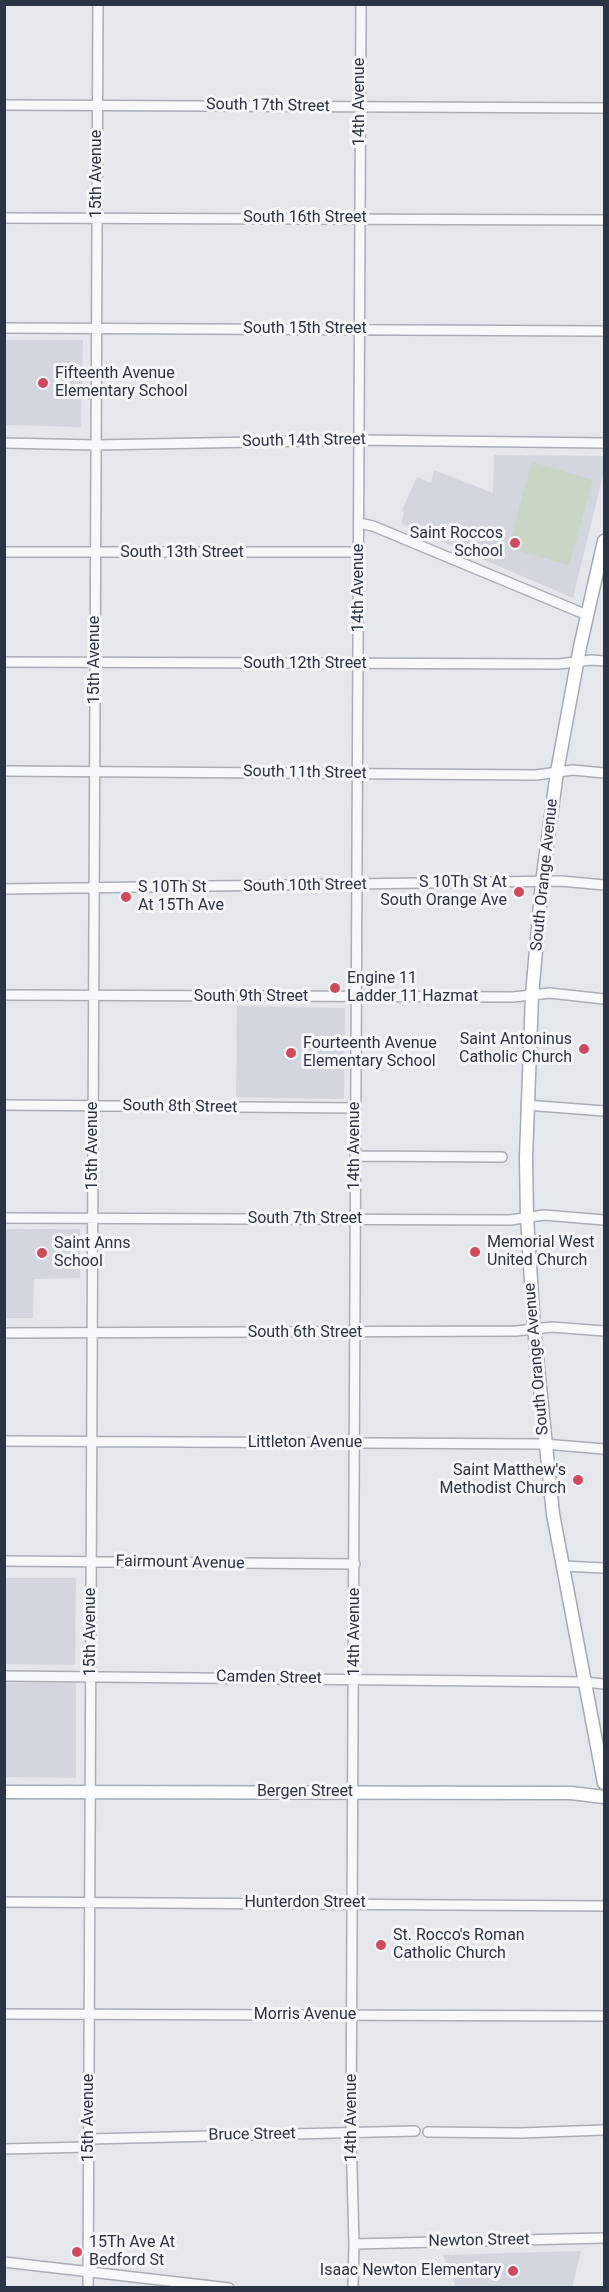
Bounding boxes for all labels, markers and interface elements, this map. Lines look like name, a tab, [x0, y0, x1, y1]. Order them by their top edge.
street label: 14th Avenue	[350, 58, 370, 146]
street label: South 17th Street	[206, 95, 330, 117]
street label: 15th Avenue	[87, 130, 107, 218]
street label: South 16th Street	[243, 208, 367, 228]
street label: South 15th Street	[243, 319, 367, 339]
place label: Fifteenth Avenue Elementary School	[55, 364, 188, 402]
marker: Fifteenth Avenue Elementary School	[36, 376, 50, 390]
street label: South 14th Street	[242, 430, 366, 452]
place label: Saint Roccos School	[410, 524, 503, 562]
marker: Saint Roccos School	[508, 536, 522, 550]
street label: South 13th Street	[120, 543, 244, 563]
street label: 14th Avenue	[349, 544, 369, 632]
street label: 15th Avenue	[85, 616, 105, 704]
street label: South 12th Street	[243, 654, 367, 674]
street label: South 11th Street	[243, 762, 367, 784]
street label: South Orange Avenue	[527, 798, 563, 952]
place label: S 10Th St At South Orange Ave	[380, 873, 507, 911]
street label: South 10th Street	[243, 875, 367, 897]
place label: S 10Th St At 15Th Ave	[138, 878, 224, 916]
marker: S 10Th St At South Orange Ave	[512, 885, 526, 899]
marker: S 10Th St At 15Th Ave	[119, 890, 133, 904]
place label: Engine 11 Ladder 11 Hazmat	[347, 969, 478, 1007]
marker: Engine 11 Ladder 11 Hazmat	[328, 981, 342, 995]
street label: South 9th Street	[194, 987, 308, 1007]
place label: Saint Antoninus Catholic Church	[459, 1030, 572, 1068]
place label: Fourteenth Avenue Elementary School	[303, 1034, 437, 1072]
marker: Saint Antoninus Catholic Church	[577, 1042, 591, 1056]
marker: Fourteenth Avenue Elementary School	[284, 1046, 298, 1060]
street label: South 8th Street	[123, 1096, 237, 1118]
street label: 15th Avenue	[83, 1102, 103, 1190]
street label: 14th Avenue	[345, 1102, 365, 1190]
street label: South 7th Street	[248, 1209, 362, 1229]
place label: Memorial West United Church	[487, 1233, 594, 1271]
place label: Saint Anns School	[54, 1234, 130, 1272]
marker: Memorial West United Church	[468, 1245, 482, 1259]
marker: Saint Anns School	[35, 1246, 49, 1260]
street label: South Orange Avenue	[521, 1282, 553, 1436]
street label: South 6th Street	[248, 1323, 362, 1343]
street label: Littleton Avenue	[248, 1433, 362, 1453]
place label: Saint Matthew's Methodist Church	[439, 1461, 566, 1499]
marker: Saint Matthew's Methodist Church	[571, 1473, 585, 1487]
street label: Fairmount Avenue	[115, 1552, 245, 1574]
street label: 15th Avenue	[81, 1588, 101, 1676]
street label: 14th Avenue	[345, 1588, 365, 1676]
street label: Camden Street	[216, 1667, 322, 1689]
street label: Bergen Street	[257, 1782, 353, 1802]
street label: Hunterdon Street	[244, 1893, 366, 1913]
place label: St. Rocco's Roman Catholic Church	[393, 1926, 525, 1964]
marker: St. Rocco's Roman Catholic Church	[374, 1938, 388, 1952]
street label: Morris Avenue	[254, 2005, 356, 2025]
street label: 15th Avenue	[79, 2074, 99, 2162]
street label: 14th Avenue	[342, 2074, 362, 2162]
street label: Bruce Street	[208, 2125, 296, 2145]
street label: Newton Street	[428, 2231, 530, 2251]
place label: 15Th Ave At Bedford St	[89, 2233, 175, 2271]
marker: 15Th Ave At Bedford St	[70, 2245, 84, 2259]
place label: Isaac Newton Elementary	[320, 2261, 501, 2281]
marker: Isaac Newton Elementary	[506, 2264, 520, 2278]

